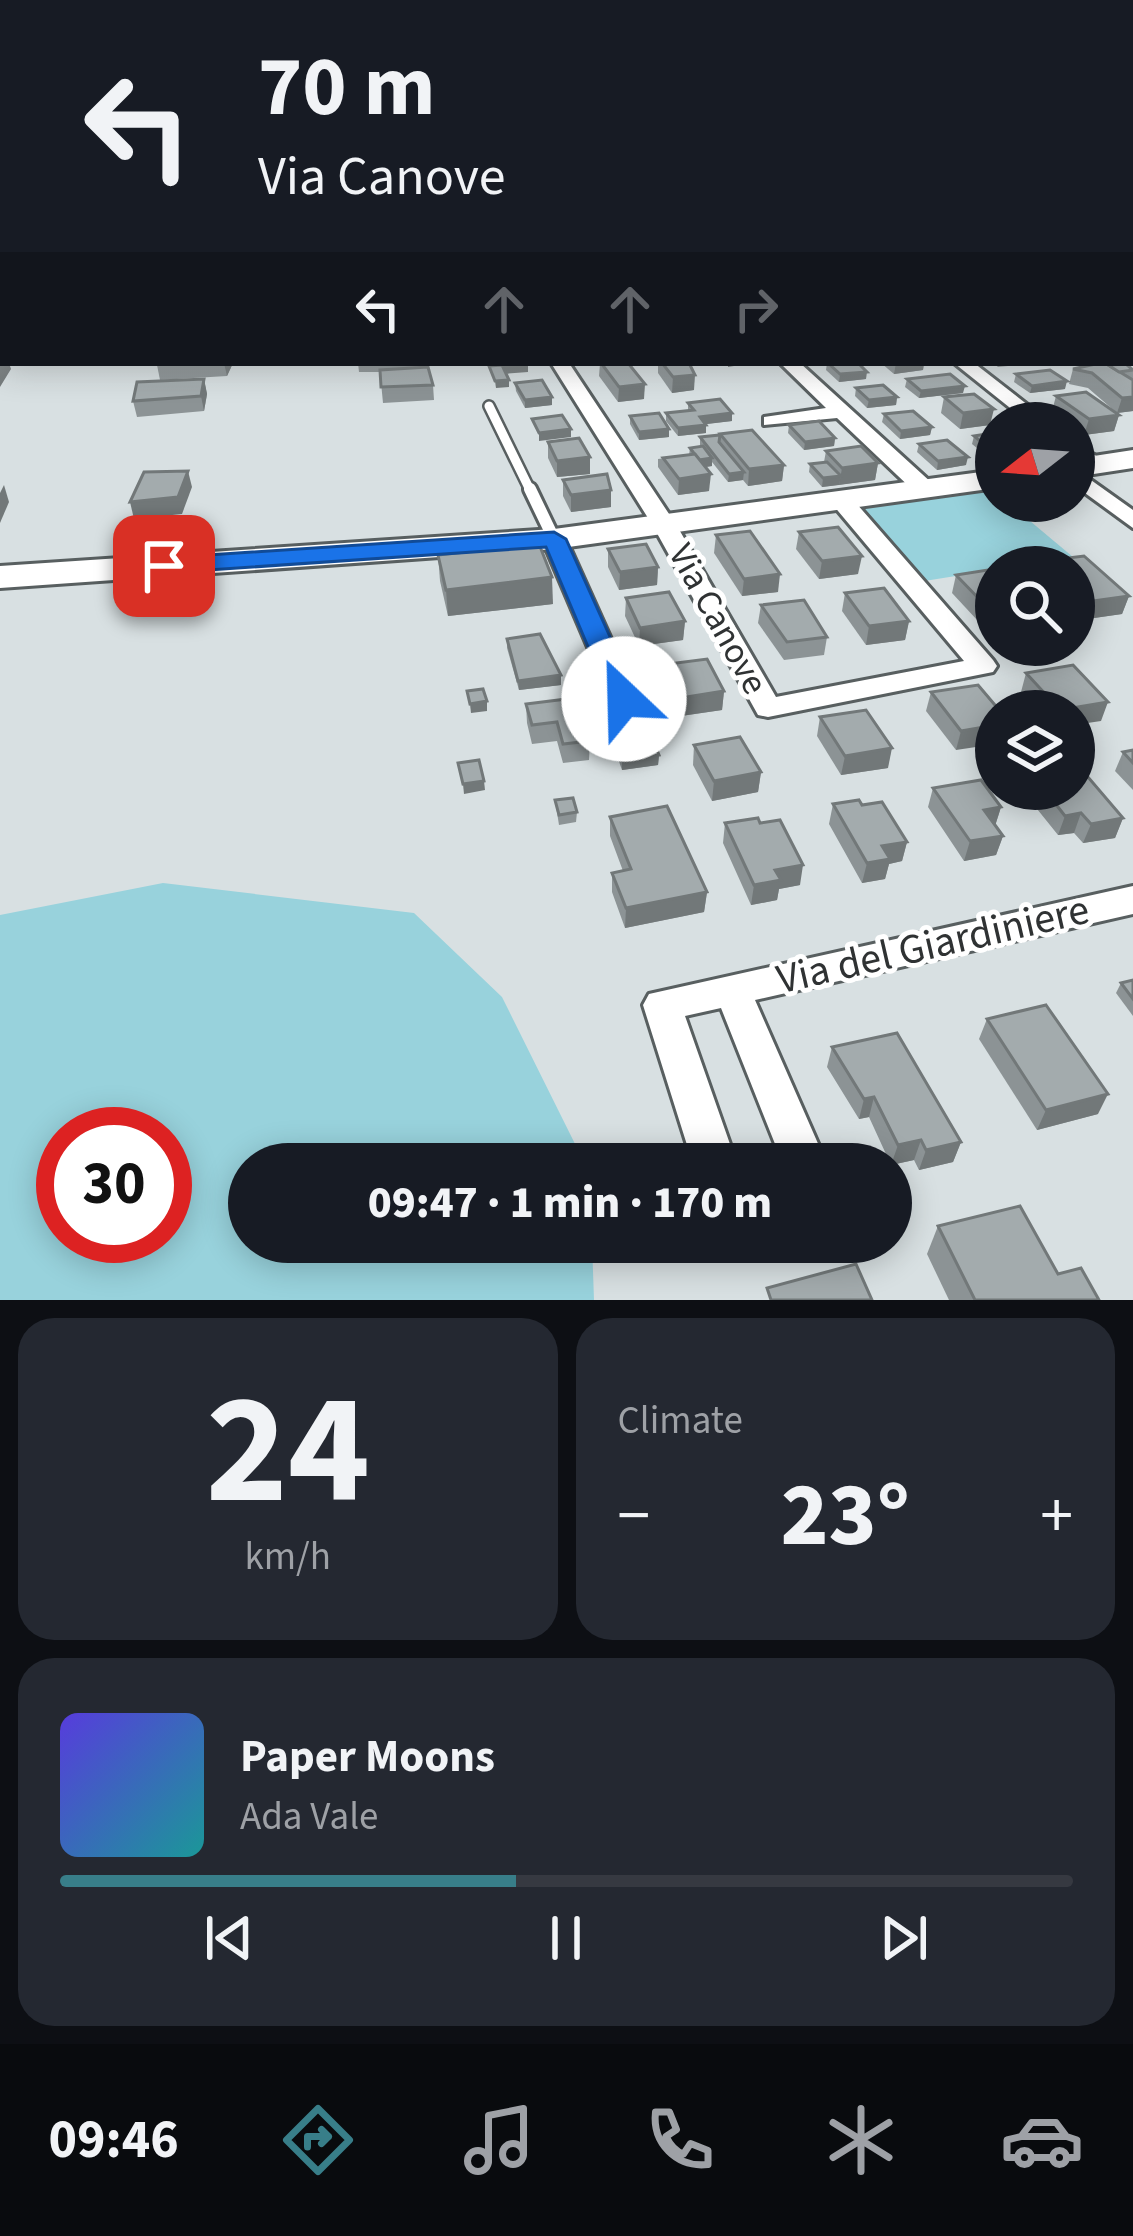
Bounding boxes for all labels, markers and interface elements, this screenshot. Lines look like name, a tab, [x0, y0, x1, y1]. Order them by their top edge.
text: 70 m	[258, 28, 436, 148]
icon: left	[60, 48, 216, 204]
text: Via Canove	[258, 139, 506, 216]
icon: left	[345, 276, 411, 342]
icon: ahead	[471, 276, 537, 342]
icon: ahead	[597, 276, 663, 342]
icon: right	[723, 276, 789, 342]
north arrow	[975, 402, 1095, 522]
map controls	[975, 402, 1095, 810]
pin	[113, 515, 215, 617]
icon: arrive	[131, 533, 197, 599]
street label: Via Canove	[656, 534, 780, 704]
button: search	[975, 546, 1095, 666]
position arrow	[561, 636, 687, 762]
button: layers	[975, 690, 1095, 810]
street label: Via del Giardiniere	[771, 880, 1095, 1010]
speed limit sign: 30	[36, 1107, 192, 1263]
text: 09:47 · 1 min · 170 m	[368, 1171, 772, 1235]
text: 24	[205, 1340, 370, 1562]
text: Climate	[618, 1393, 743, 1449]
text: 23°	[780, 1452, 910, 1580]
text: −	[618, 1469, 650, 1563]
text: +	[1040, 1469, 1073, 1563]
text: km/h	[244, 1529, 331, 1585]
text: Paper Moons	[240, 1725, 495, 1789]
text: Ada Vale	[240, 1789, 378, 1845]
icon: previous	[196, 1905, 262, 1971]
icon: pause	[533, 1905, 599, 1971]
icon: next	[871, 1905, 937, 1971]
icon: directions	[276, 2098, 360, 2182]
icon: music	[457, 2098, 541, 2182]
icon: phone	[638, 2098, 722, 2182]
icon: climate	[819, 2098, 903, 2182]
icon: car	[1000, 2098, 1084, 2182]
text: 09:46	[49, 2102, 179, 2179]

